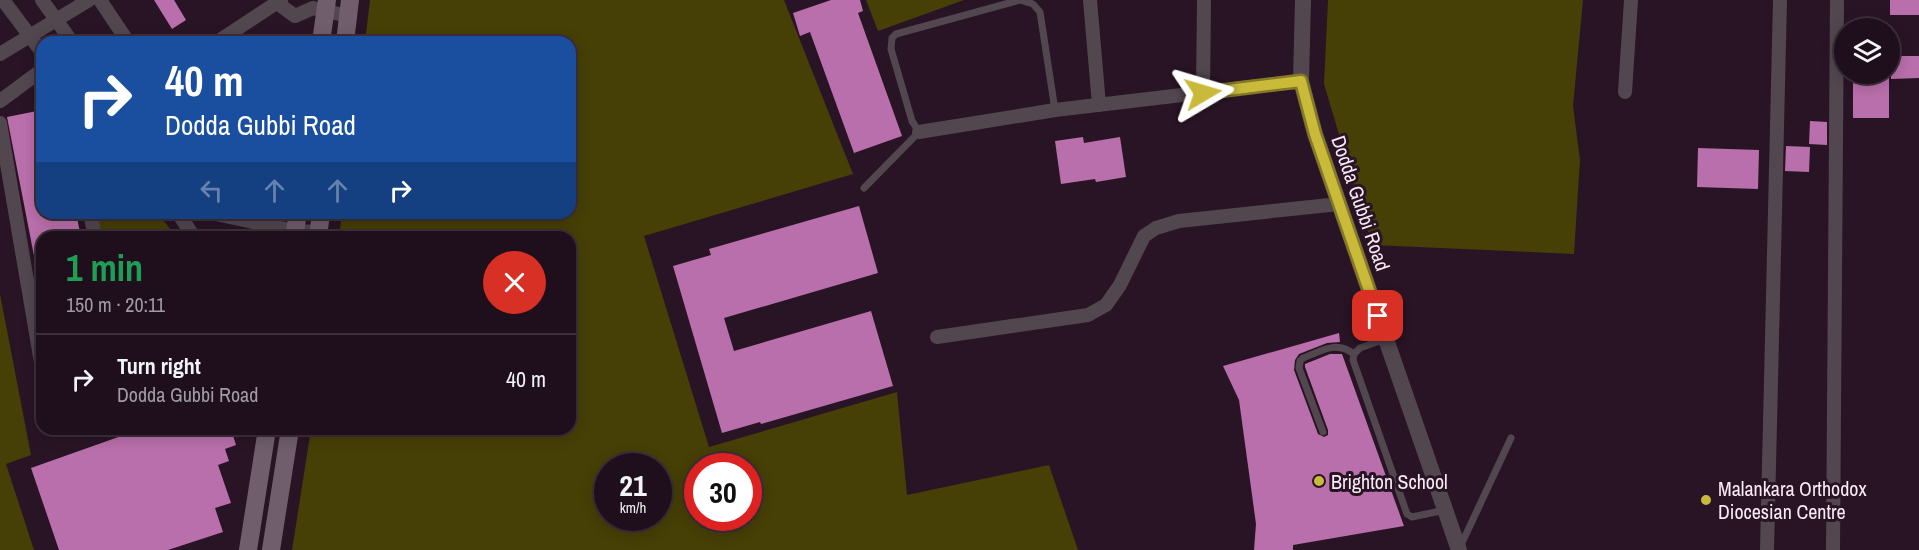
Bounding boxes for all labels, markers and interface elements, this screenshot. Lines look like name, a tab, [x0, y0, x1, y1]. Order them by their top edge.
map controls	[1834, 18, 1900, 84]
button: layers	[1834, 18, 1900, 84]
text: 40 m	[165, 53, 244, 109]
icon: right	[66, 60, 144, 138]
position arrow	[1171, 61, 1235, 125]
text: Dodda Gubbi Road	[165, 107, 356, 143]
street label: Dodda Gubbi Road	[1325, 132, 1397, 274]
icon: left	[195, 174, 228, 207]
icon: ahead	[258, 174, 291, 207]
icon: ahead	[321, 174, 354, 207]
icon: right	[384, 174, 417, 207]
text: 1 min	[66, 244, 143, 292]
button: close	[483, 251, 546, 314]
pin	[1352, 290, 1403, 341]
text: 150 m · 20:11	[66, 291, 165, 318]
icon: arrive	[1361, 299, 1394, 332]
text: Turn right	[117, 351, 201, 381]
icon: right	[66, 363, 99, 396]
text: 40 m	[506, 364, 546, 394]
text: Dodda Gubbi Road	[117, 381, 258, 408]
speed limit sign: 30	[684, 453, 762, 531]
text: 21	[619, 465, 647, 505]
place label: Brighton School	[1331, 468, 1448, 495]
marker: Brighton School	[1312, 474, 1326, 488]
place label: Malankara Orthodox Diocesian Centre	[1718, 475, 1867, 525]
marker: Malankara Orthodox Diocesian Centre	[1699, 493, 1713, 507]
text: km/h	[620, 497, 646, 518]

